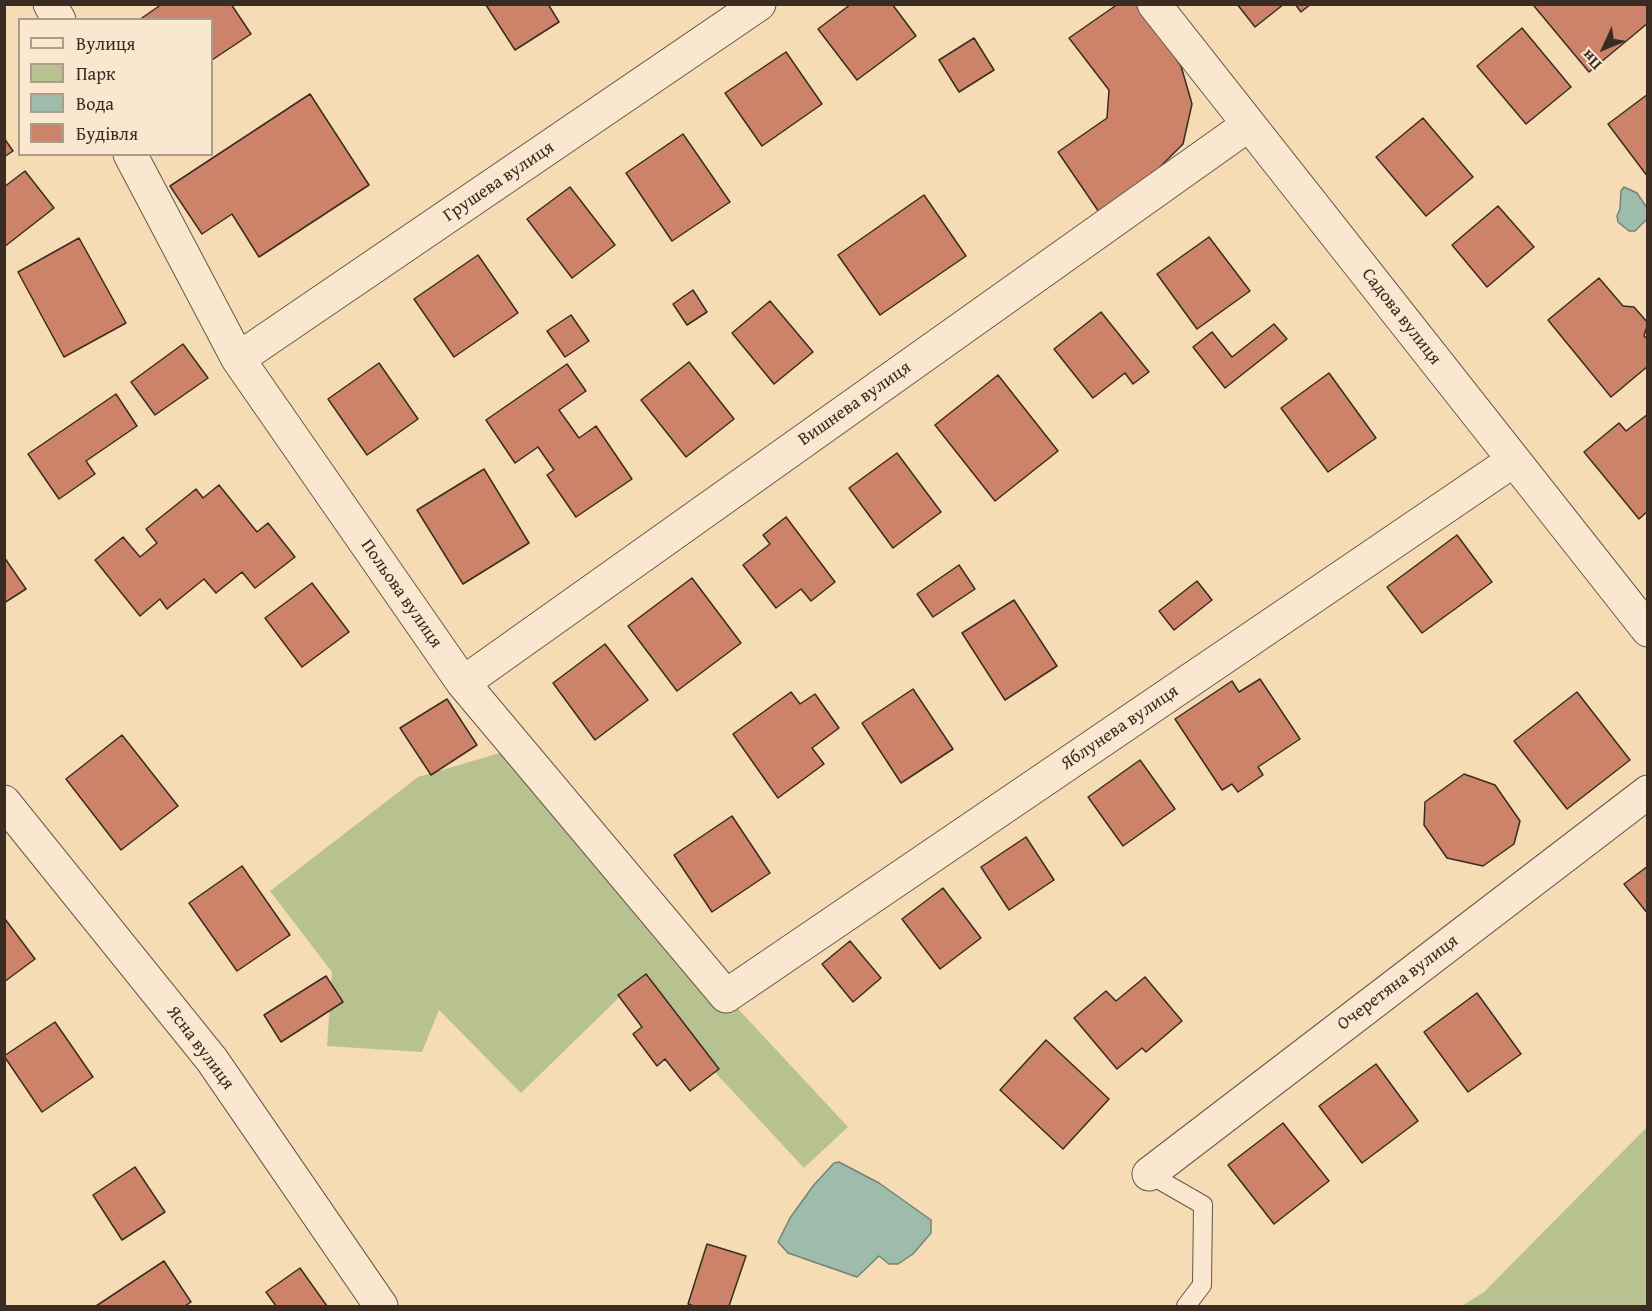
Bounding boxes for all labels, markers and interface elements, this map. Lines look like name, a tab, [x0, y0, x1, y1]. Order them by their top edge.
legend	[18, 18, 213, 156]
north arrow	[1574, 18, 1634, 78]
text: Вулиця	[76, 30, 135, 57]
text: Пн	[1575, 45, 1607, 76]
text: Парк	[76, 60, 115, 87]
text: Вода	[76, 90, 114, 117]
text: Будівля	[76, 120, 138, 147]
street label: Грушева вулиця	[440, 137, 558, 227]
street label: Садова вулиця	[1357, 264, 1445, 370]
street label: Вишнева вулиця	[794, 357, 916, 451]
street label: Польова вулиця	[356, 536, 446, 652]
street label: Яблунева вулиця	[1057, 681, 1183, 775]
street label: Очеретяна вулиця	[1333, 930, 1463, 1036]
street label: Ясна вулиця	[161, 1002, 239, 1094]

